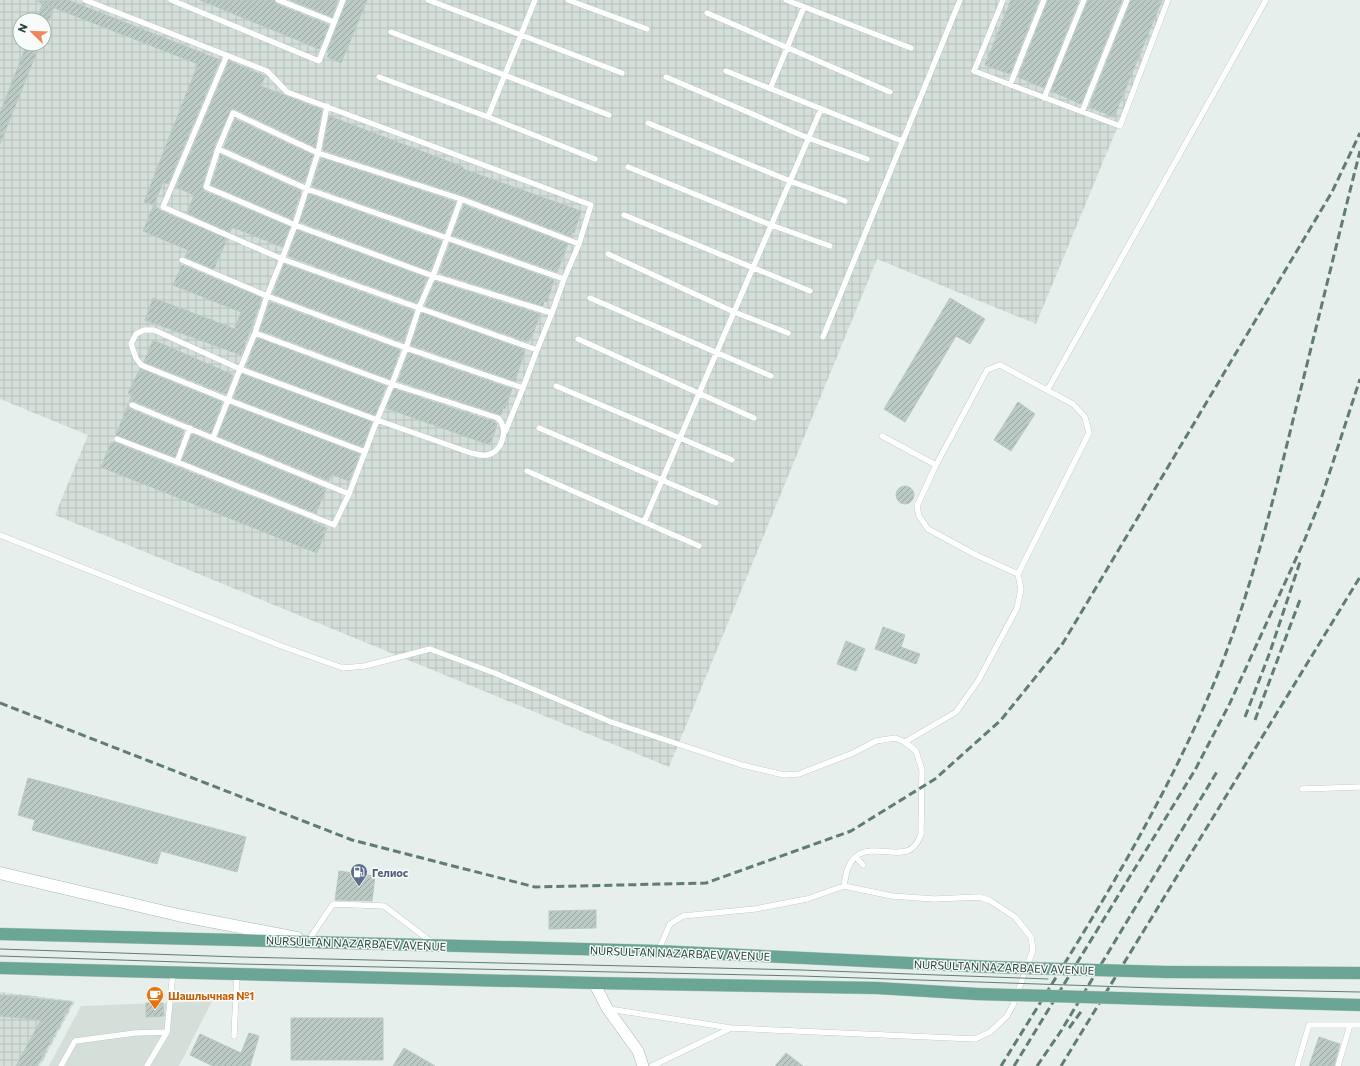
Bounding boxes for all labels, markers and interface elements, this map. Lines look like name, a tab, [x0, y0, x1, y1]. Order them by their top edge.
north arrow	[12, 12, 52, 52]
text: N	[15, 22, 30, 34]
fuel station icon: Гелиос	[349, 862, 369, 887]
place label: Гелиос	[372, 866, 408, 879]
street label: NURSULTAN NAZARBAEV AVENUE	[266, 933, 446, 953]
street label: NURSULTAN NAZARBAEV AVENUE	[590, 943, 770, 963]
street label: NURSULTAN NAZARBAEV AVENUE	[914, 957, 1094, 977]
cafe icon: Шашлычная №1	[145, 985, 165, 1010]
place label: Шашлычная №1	[168, 989, 254, 1002]

